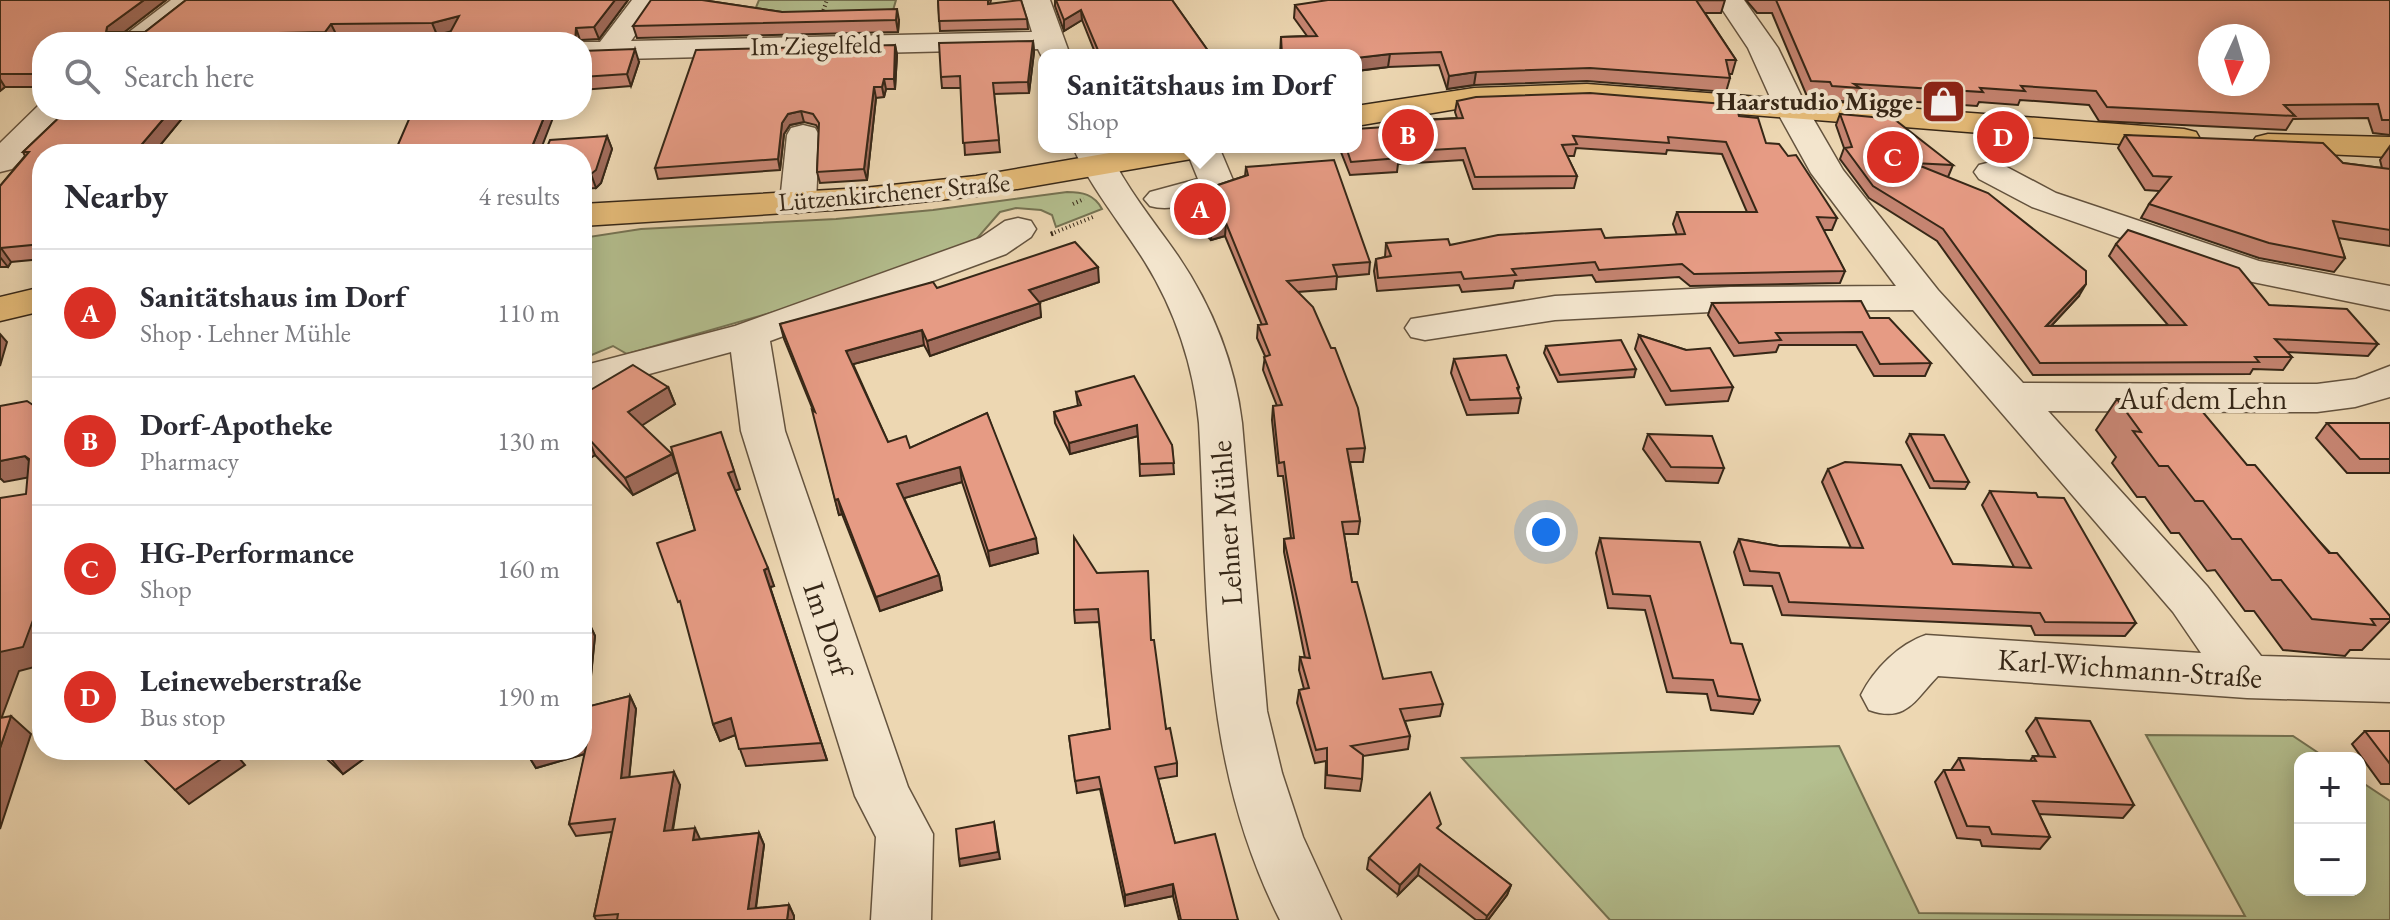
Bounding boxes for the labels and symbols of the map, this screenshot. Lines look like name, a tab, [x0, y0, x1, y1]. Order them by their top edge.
north arrow	[2198, 24, 2270, 96]
street label: Im Ziegelfeld	[750, 27, 883, 63]
shop icon: Haarstudio Migge	[1920, 77, 1968, 125]
place label: Haarstudio Migge	[1716, 84, 1913, 118]
pin: B	[1382, 105, 1434, 165]
pin: D	[1977, 107, 2029, 167]
pin: C	[1867, 127, 1919, 187]
street label: Lützenkirchener Straße	[777, 165, 1011, 219]
pin: A	[1174, 179, 1226, 239]
street label: Auf dem Lehn	[2118, 379, 2288, 418]
street label: Lehner Mühle	[1201, 439, 1251, 607]
your location	[1526, 512, 1566, 552]
street label: Im Dorf	[795, 577, 863, 684]
street label: Karl-Wichmann-Straße	[1996, 639, 2264, 697]

